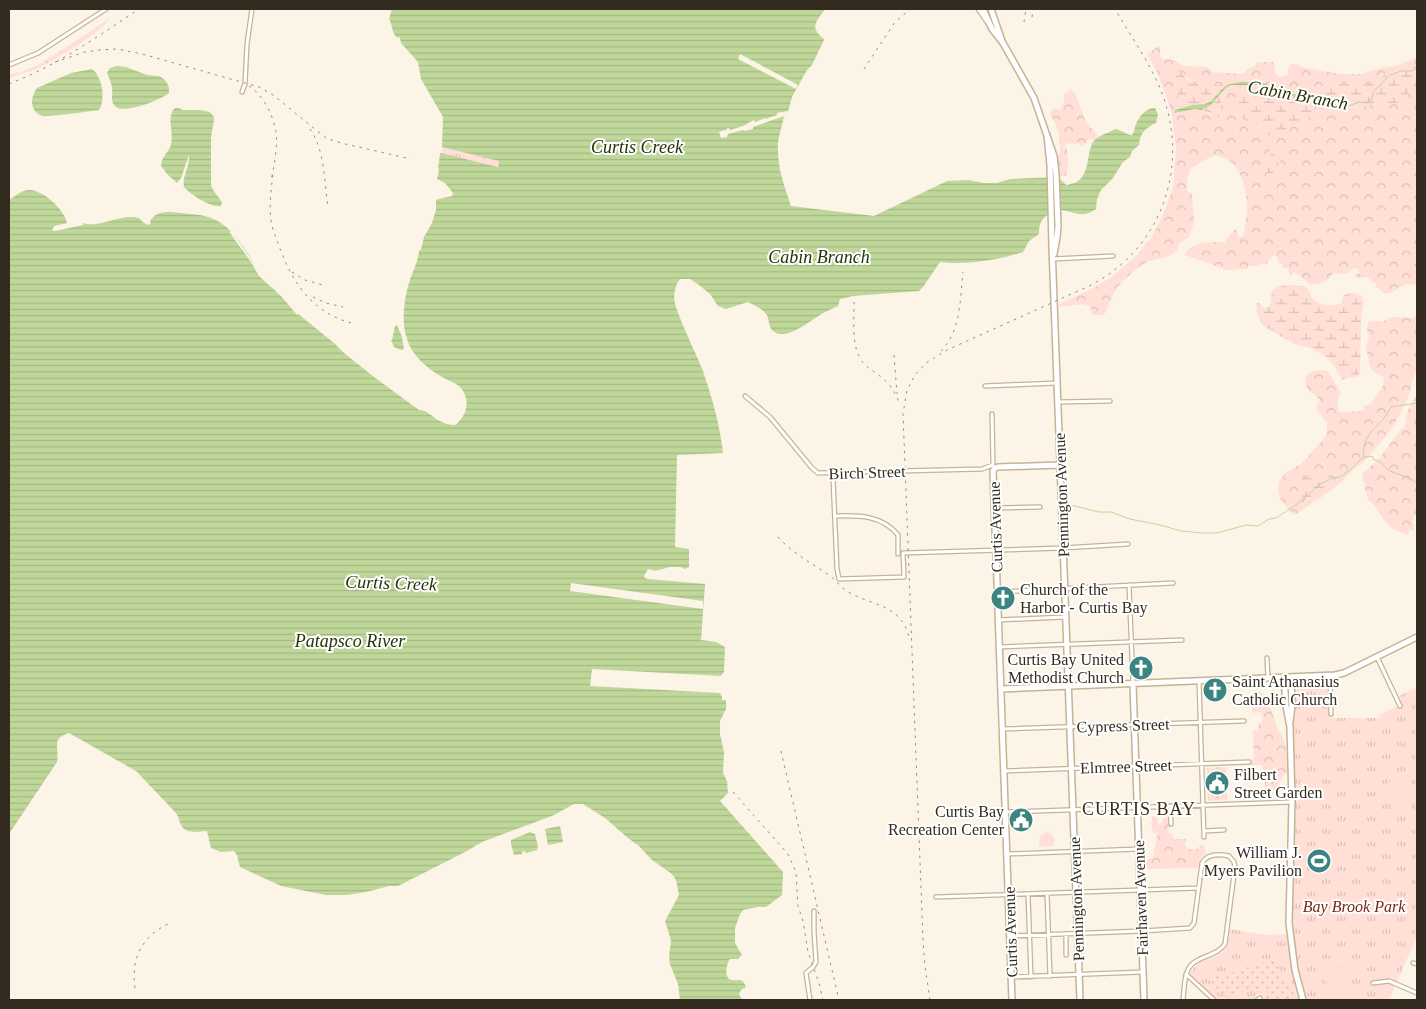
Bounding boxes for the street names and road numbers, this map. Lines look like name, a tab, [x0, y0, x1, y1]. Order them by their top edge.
street label: Pennington Avenue	[1051, 432, 1073, 558]
street label: Birch Street	[828, 463, 906, 482]
street label: Curtis Avenue	[985, 481, 1006, 573]
street label: Cypress Street	[1076, 715, 1170, 737]
street label: Elmtree Street	[1080, 756, 1173, 777]
street label: Pennington Avenue	[1066, 836, 1088, 962]
street label: Fairhaven Avenue	[1130, 840, 1151, 956]
street label: Curtis Avenue	[1000, 886, 1021, 978]

